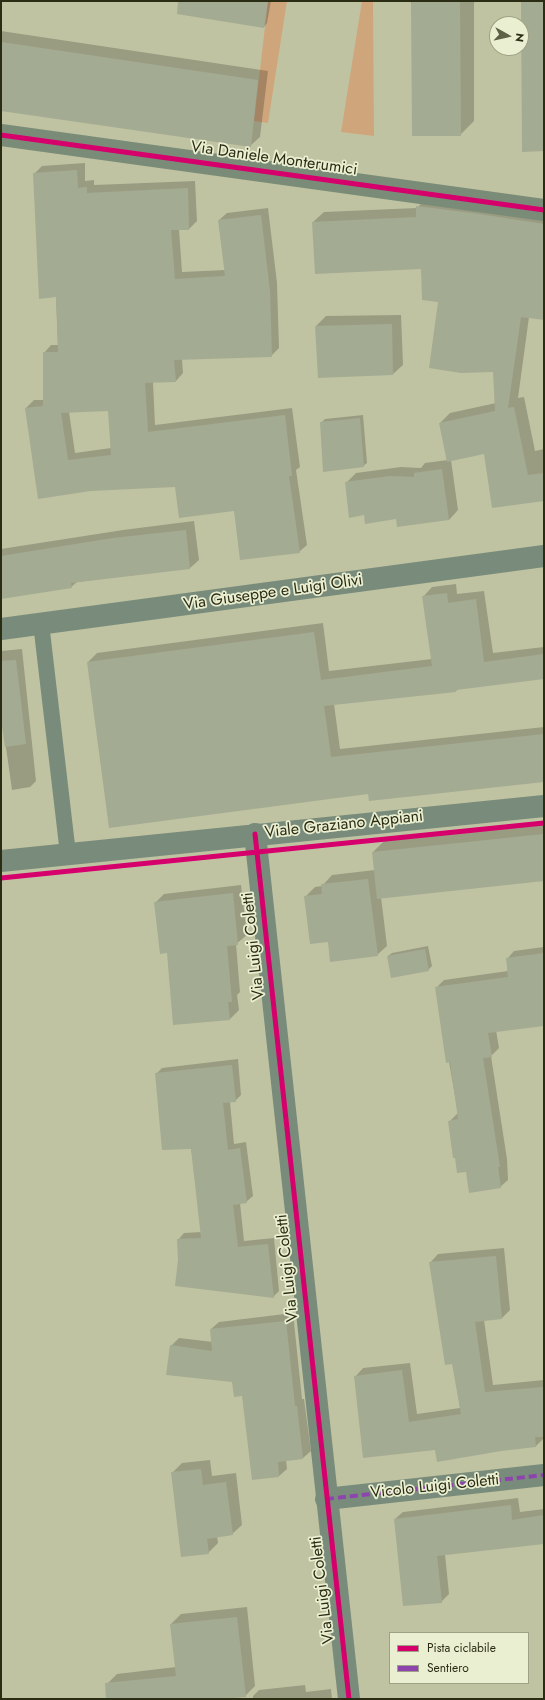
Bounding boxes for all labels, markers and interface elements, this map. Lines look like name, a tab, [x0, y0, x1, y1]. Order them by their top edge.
north arrow	[489, 16, 529, 56]
text: N	[511, 32, 528, 43]
street label: Via Daniele Monterumici	[190, 138, 358, 180]
street label: Via Giuseppe e Luigi Olivi	[182, 571, 364, 615]
street label: Viale Graziano Appiani	[264, 807, 424, 843]
street label: Via Luigi Coletti	[239, 891, 269, 1001]
street label: Via Luigi Coletti	[273, 1213, 303, 1323]
street label: Vicolo Luigi Coletti	[370, 1471, 500, 1503]
street label: Via Luigi Coletti	[307, 1535, 339, 1645]
legend	[389, 1632, 529, 1684]
text: Pista ciclabile	[427, 1639, 496, 1657]
text: Sentiero	[427, 1659, 469, 1677]

